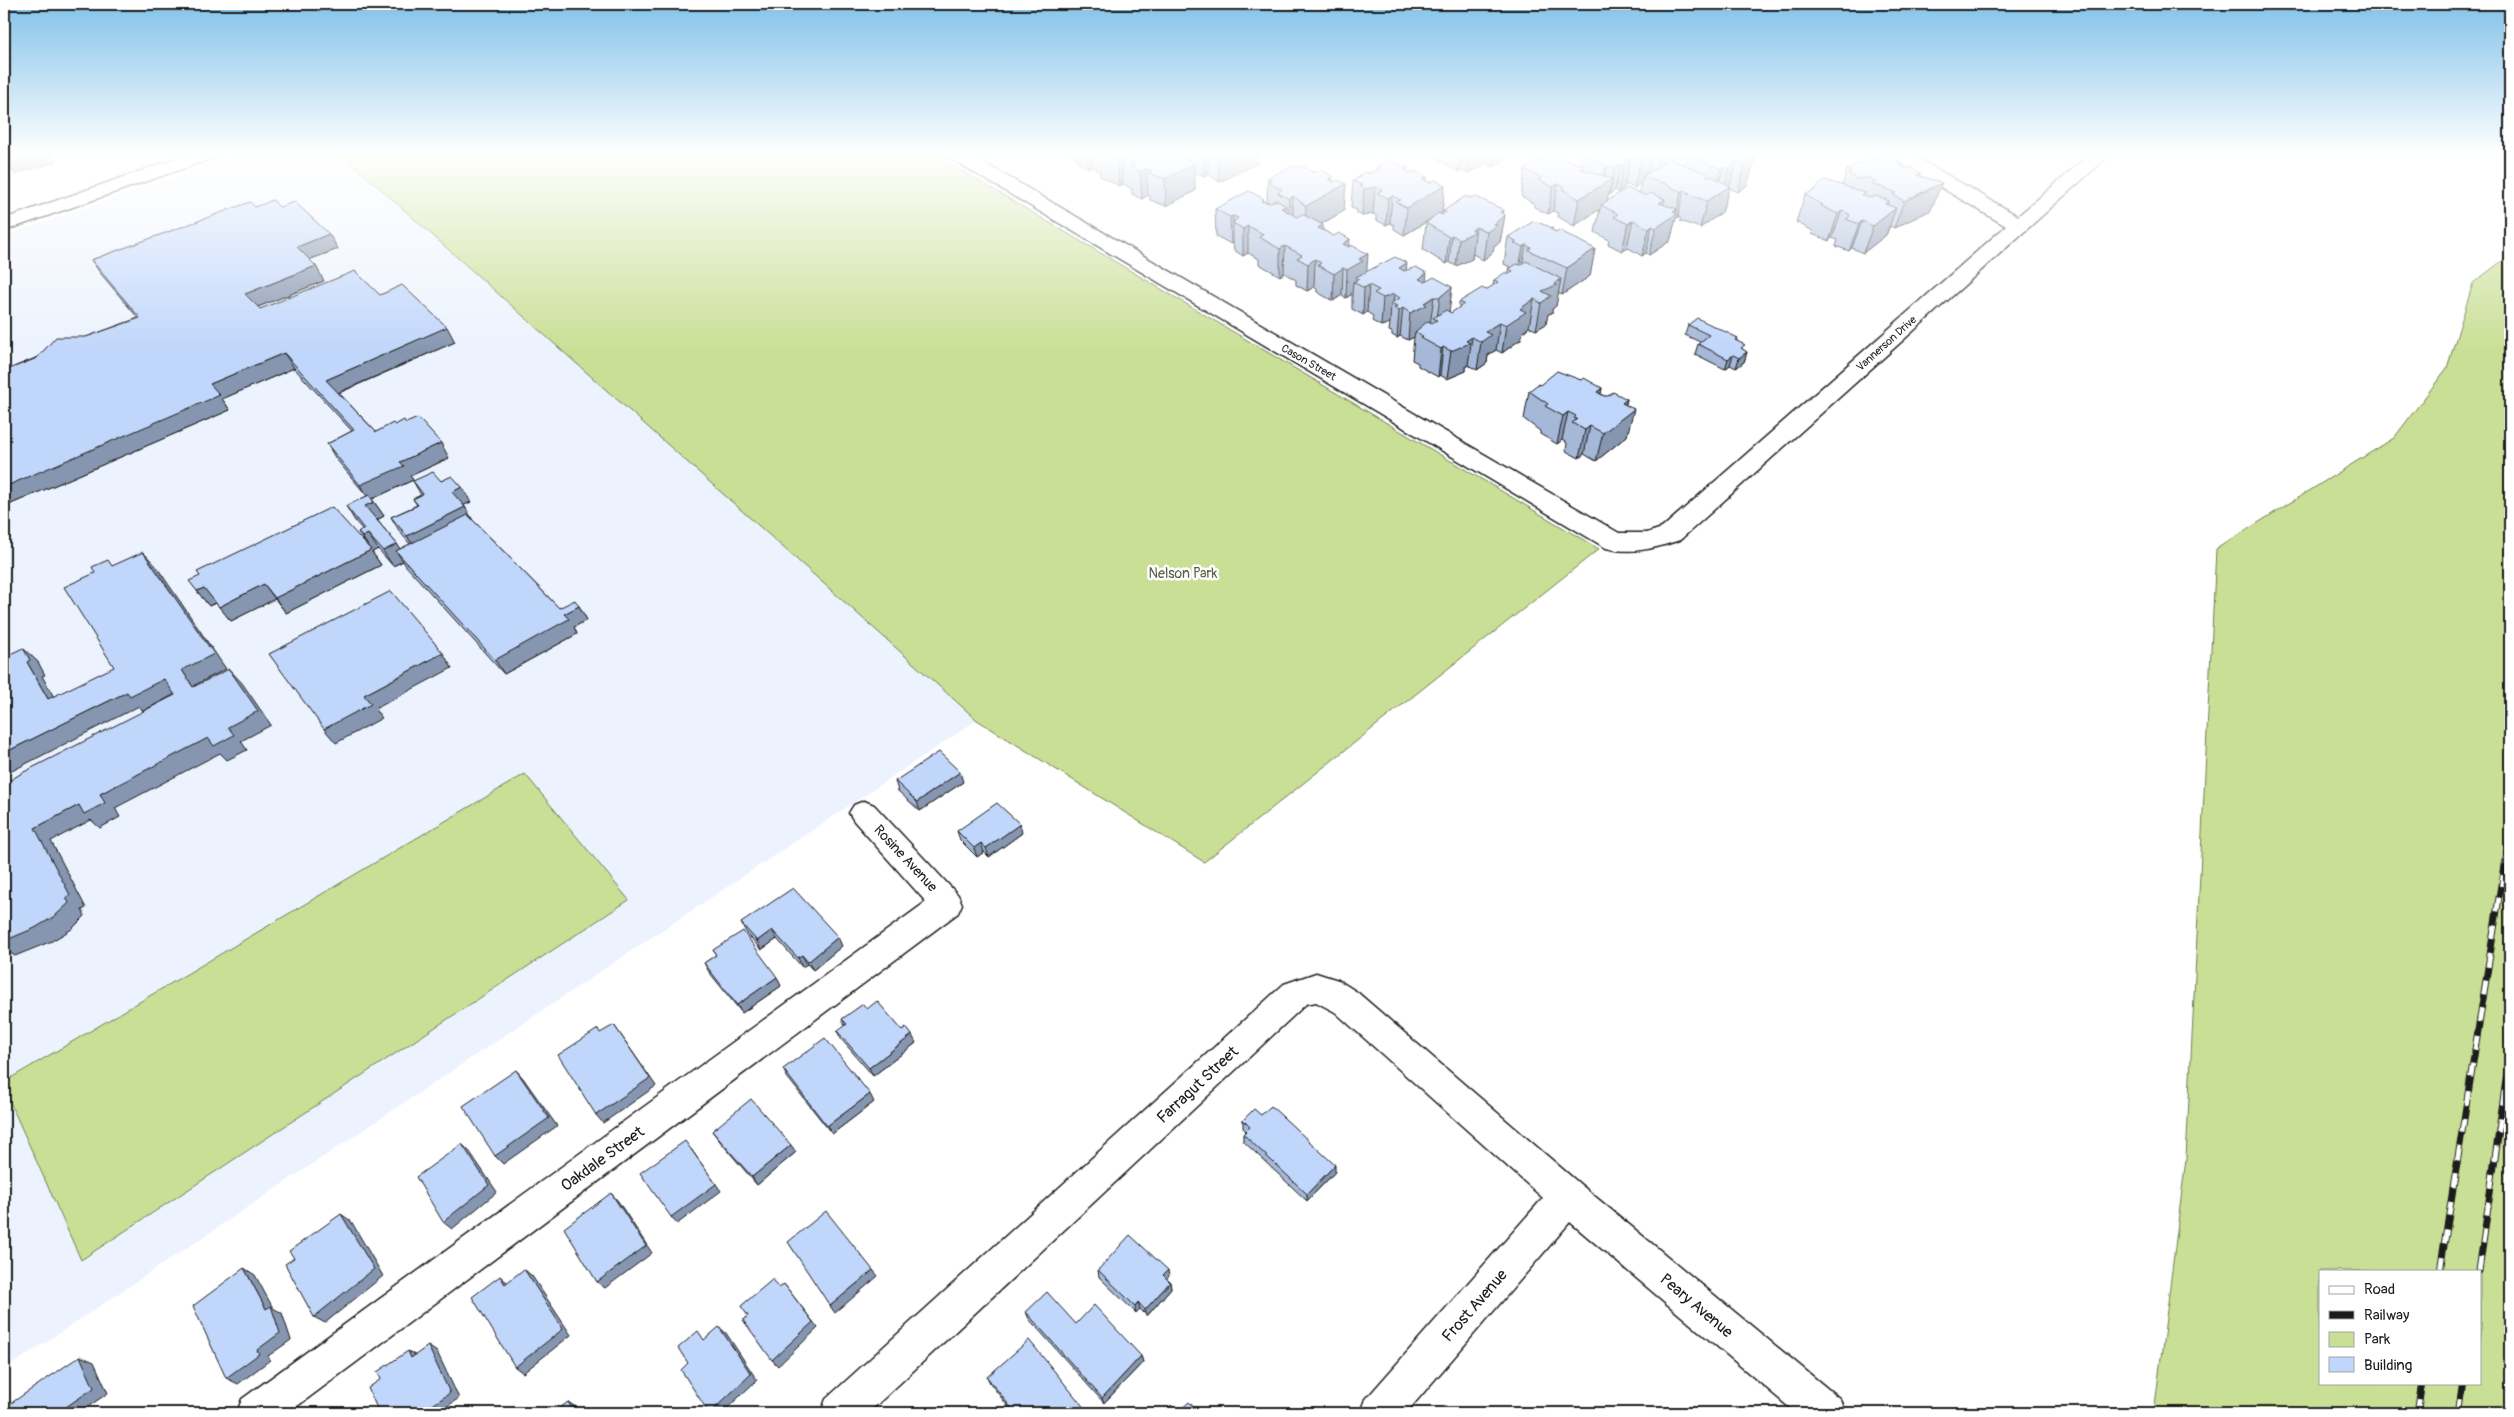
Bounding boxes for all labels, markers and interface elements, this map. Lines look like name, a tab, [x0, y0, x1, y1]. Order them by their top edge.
street label: Vannerson Drive	[1854, 313, 1919, 374]
street label: Cason Street	[1279, 342, 1339, 384]
park label: Nelson Park	[1149, 565, 1218, 582]
street label: Rosine Avenue	[870, 821, 941, 895]
street label: Farragut Street	[1153, 1041, 1243, 1128]
street label: Oakdale Street	[557, 1122, 649, 1196]
street label: Frost Avenue	[1438, 1265, 1512, 1346]
street label: Peary Avenue	[1656, 1269, 1737, 1342]
legend	[2319, 1270, 2482, 1384]
text: Road	[2364, 1280, 2395, 1299]
text: Railway	[2364, 1306, 2410, 1325]
text: Park	[2364, 1330, 2391, 1349]
text: Building	[2364, 1356, 2412, 1375]

